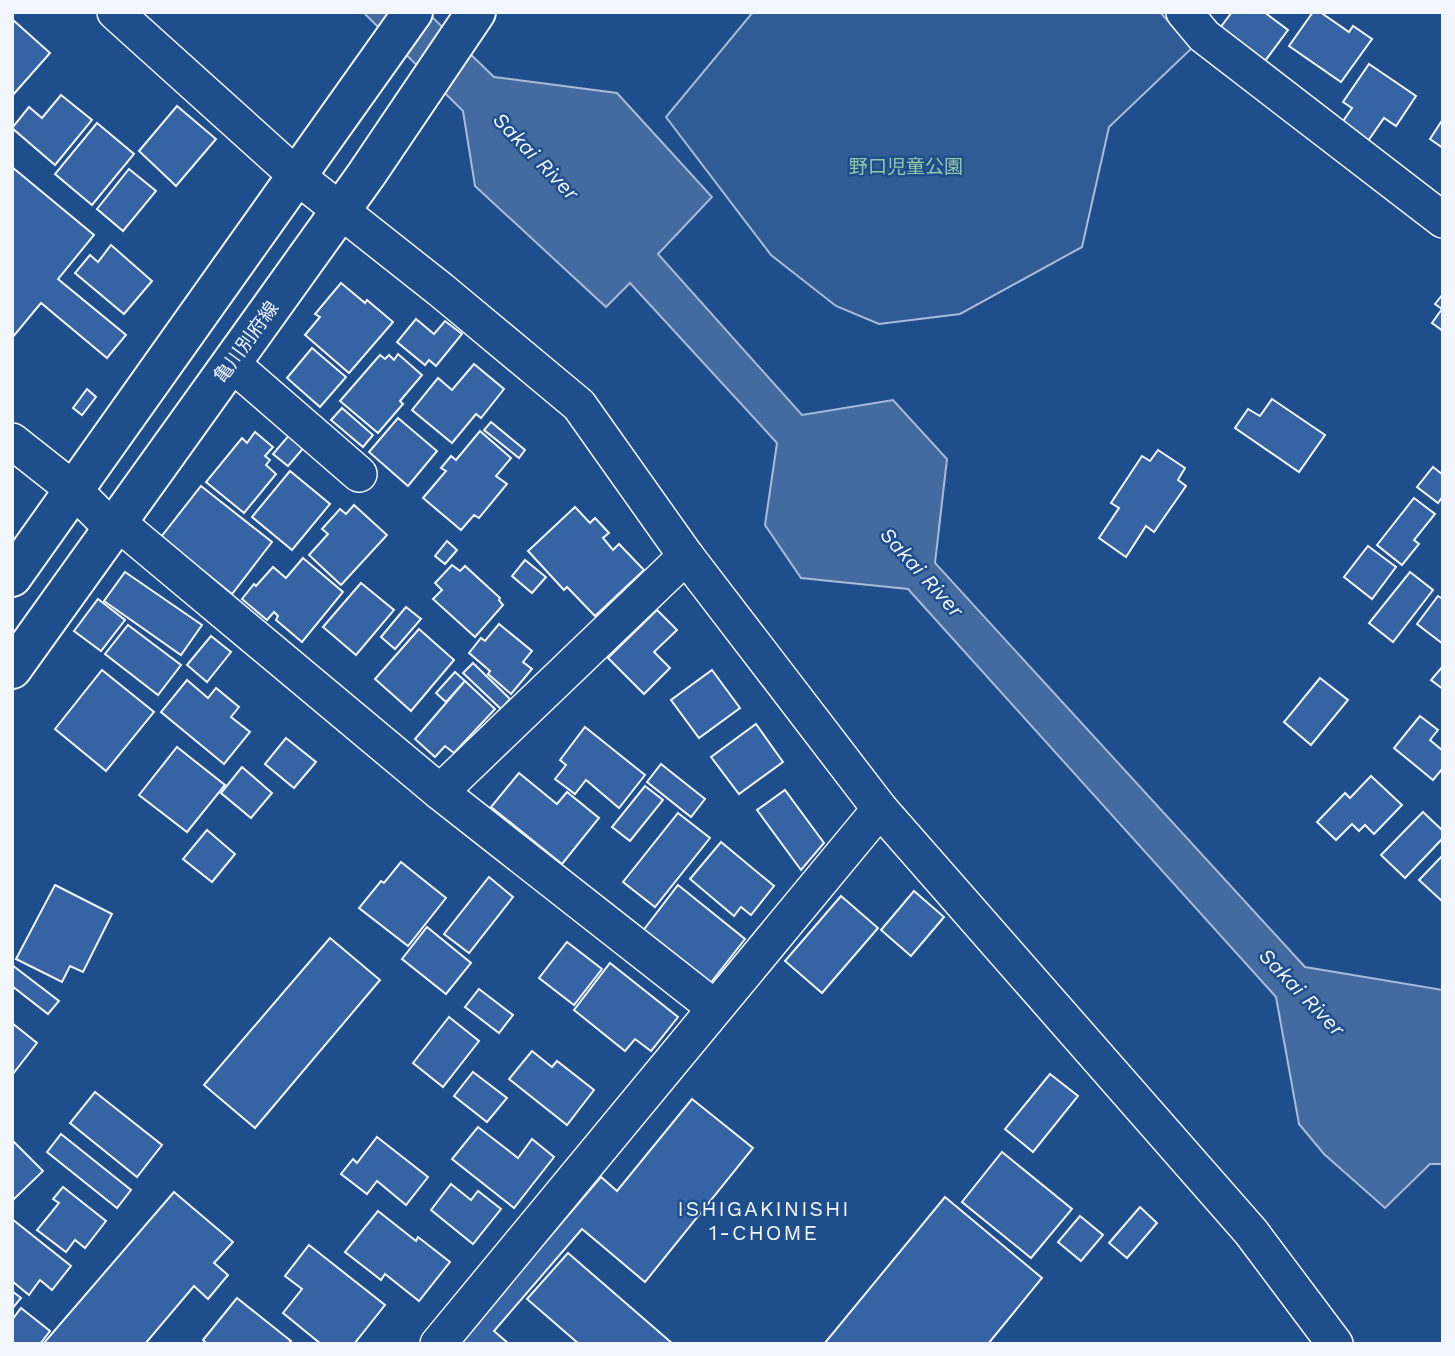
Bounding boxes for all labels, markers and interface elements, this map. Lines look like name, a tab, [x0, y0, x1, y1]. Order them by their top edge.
water label: Sakai River	[488, 107, 585, 206]
park label: 野口児童公園	[849, 155, 963, 178]
street label: 亀川別府線	[209, 297, 283, 387]
water label: Sakai River	[875, 522, 969, 623]
water label: Sakai River	[1254, 943, 1351, 1042]
district label: ISHIGAKINISHI 1-CHOME	[677, 1196, 851, 1245]

